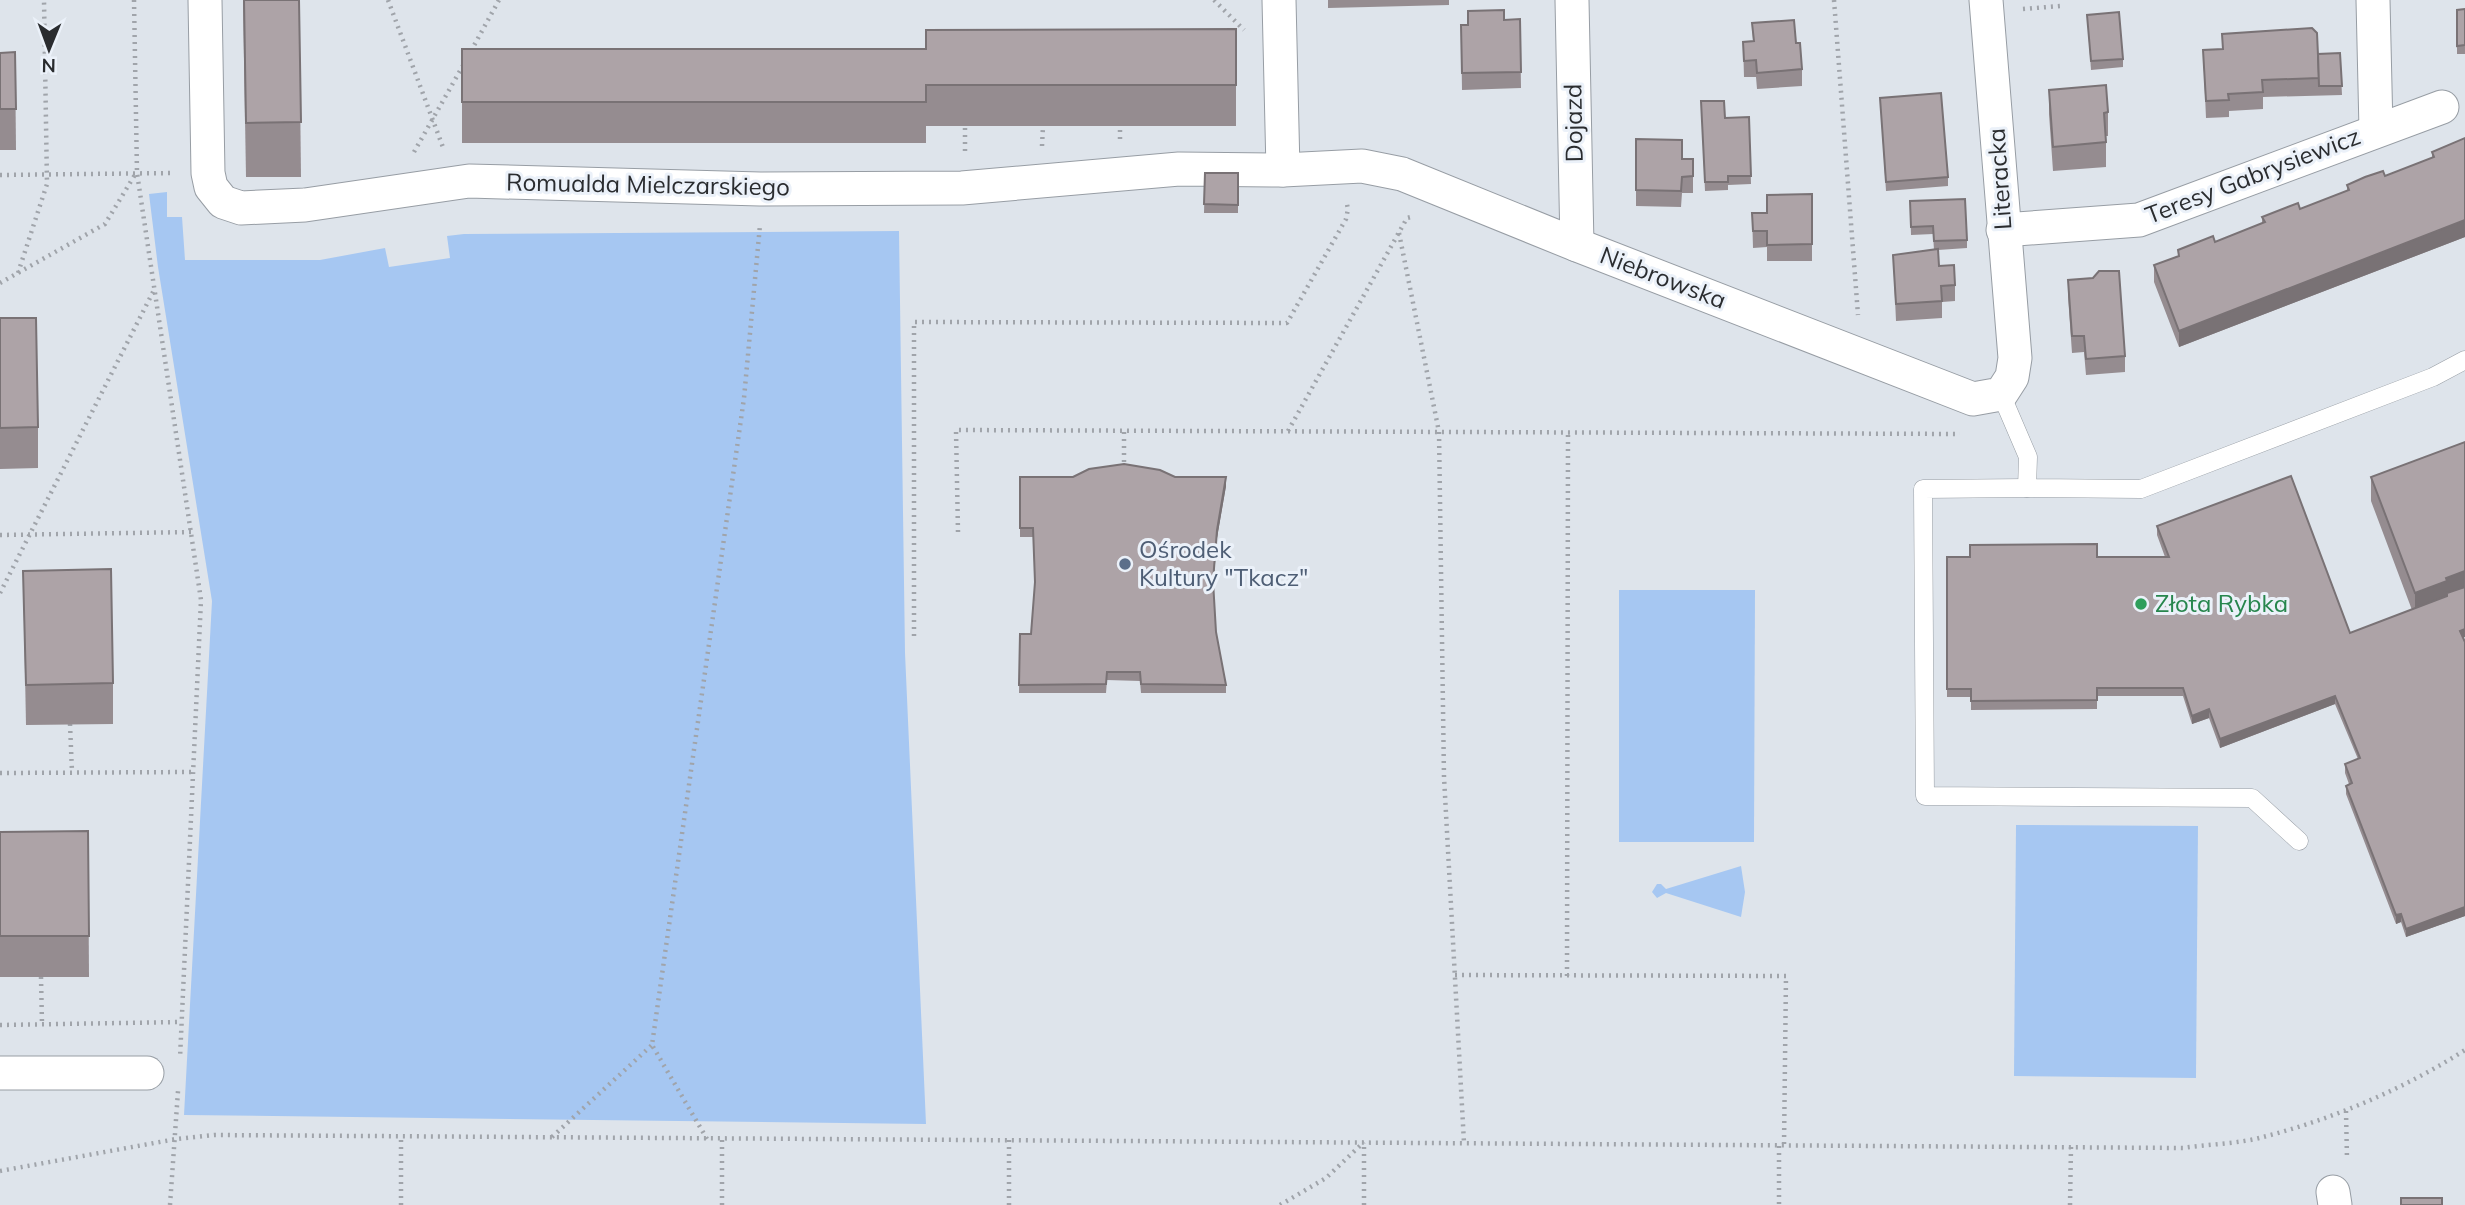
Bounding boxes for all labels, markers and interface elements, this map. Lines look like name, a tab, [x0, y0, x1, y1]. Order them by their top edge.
north arrow	[14, 14, 84, 84]
text: N	[41, 54, 56, 78]
street label: Dojazd	[1557, 84, 1589, 162]
street label: Teresy Gabrysiewicz	[2141, 120, 2364, 230]
street label: Literacka	[1980, 127, 2018, 231]
street label: Romualda Mielczarskiego	[506, 167, 790, 201]
street label: Niebrowska	[1596, 239, 1731, 315]
place label: Ośrodek Kultury "Tkacz"	[1139, 534, 1309, 592]
marker: Ośrodek Kultury "Tkacz"	[1117, 556, 1133, 572]
place label: Złota Rybka	[2155, 588, 2288, 618]
marker: Złota Rybka	[2133, 596, 2149, 612]

